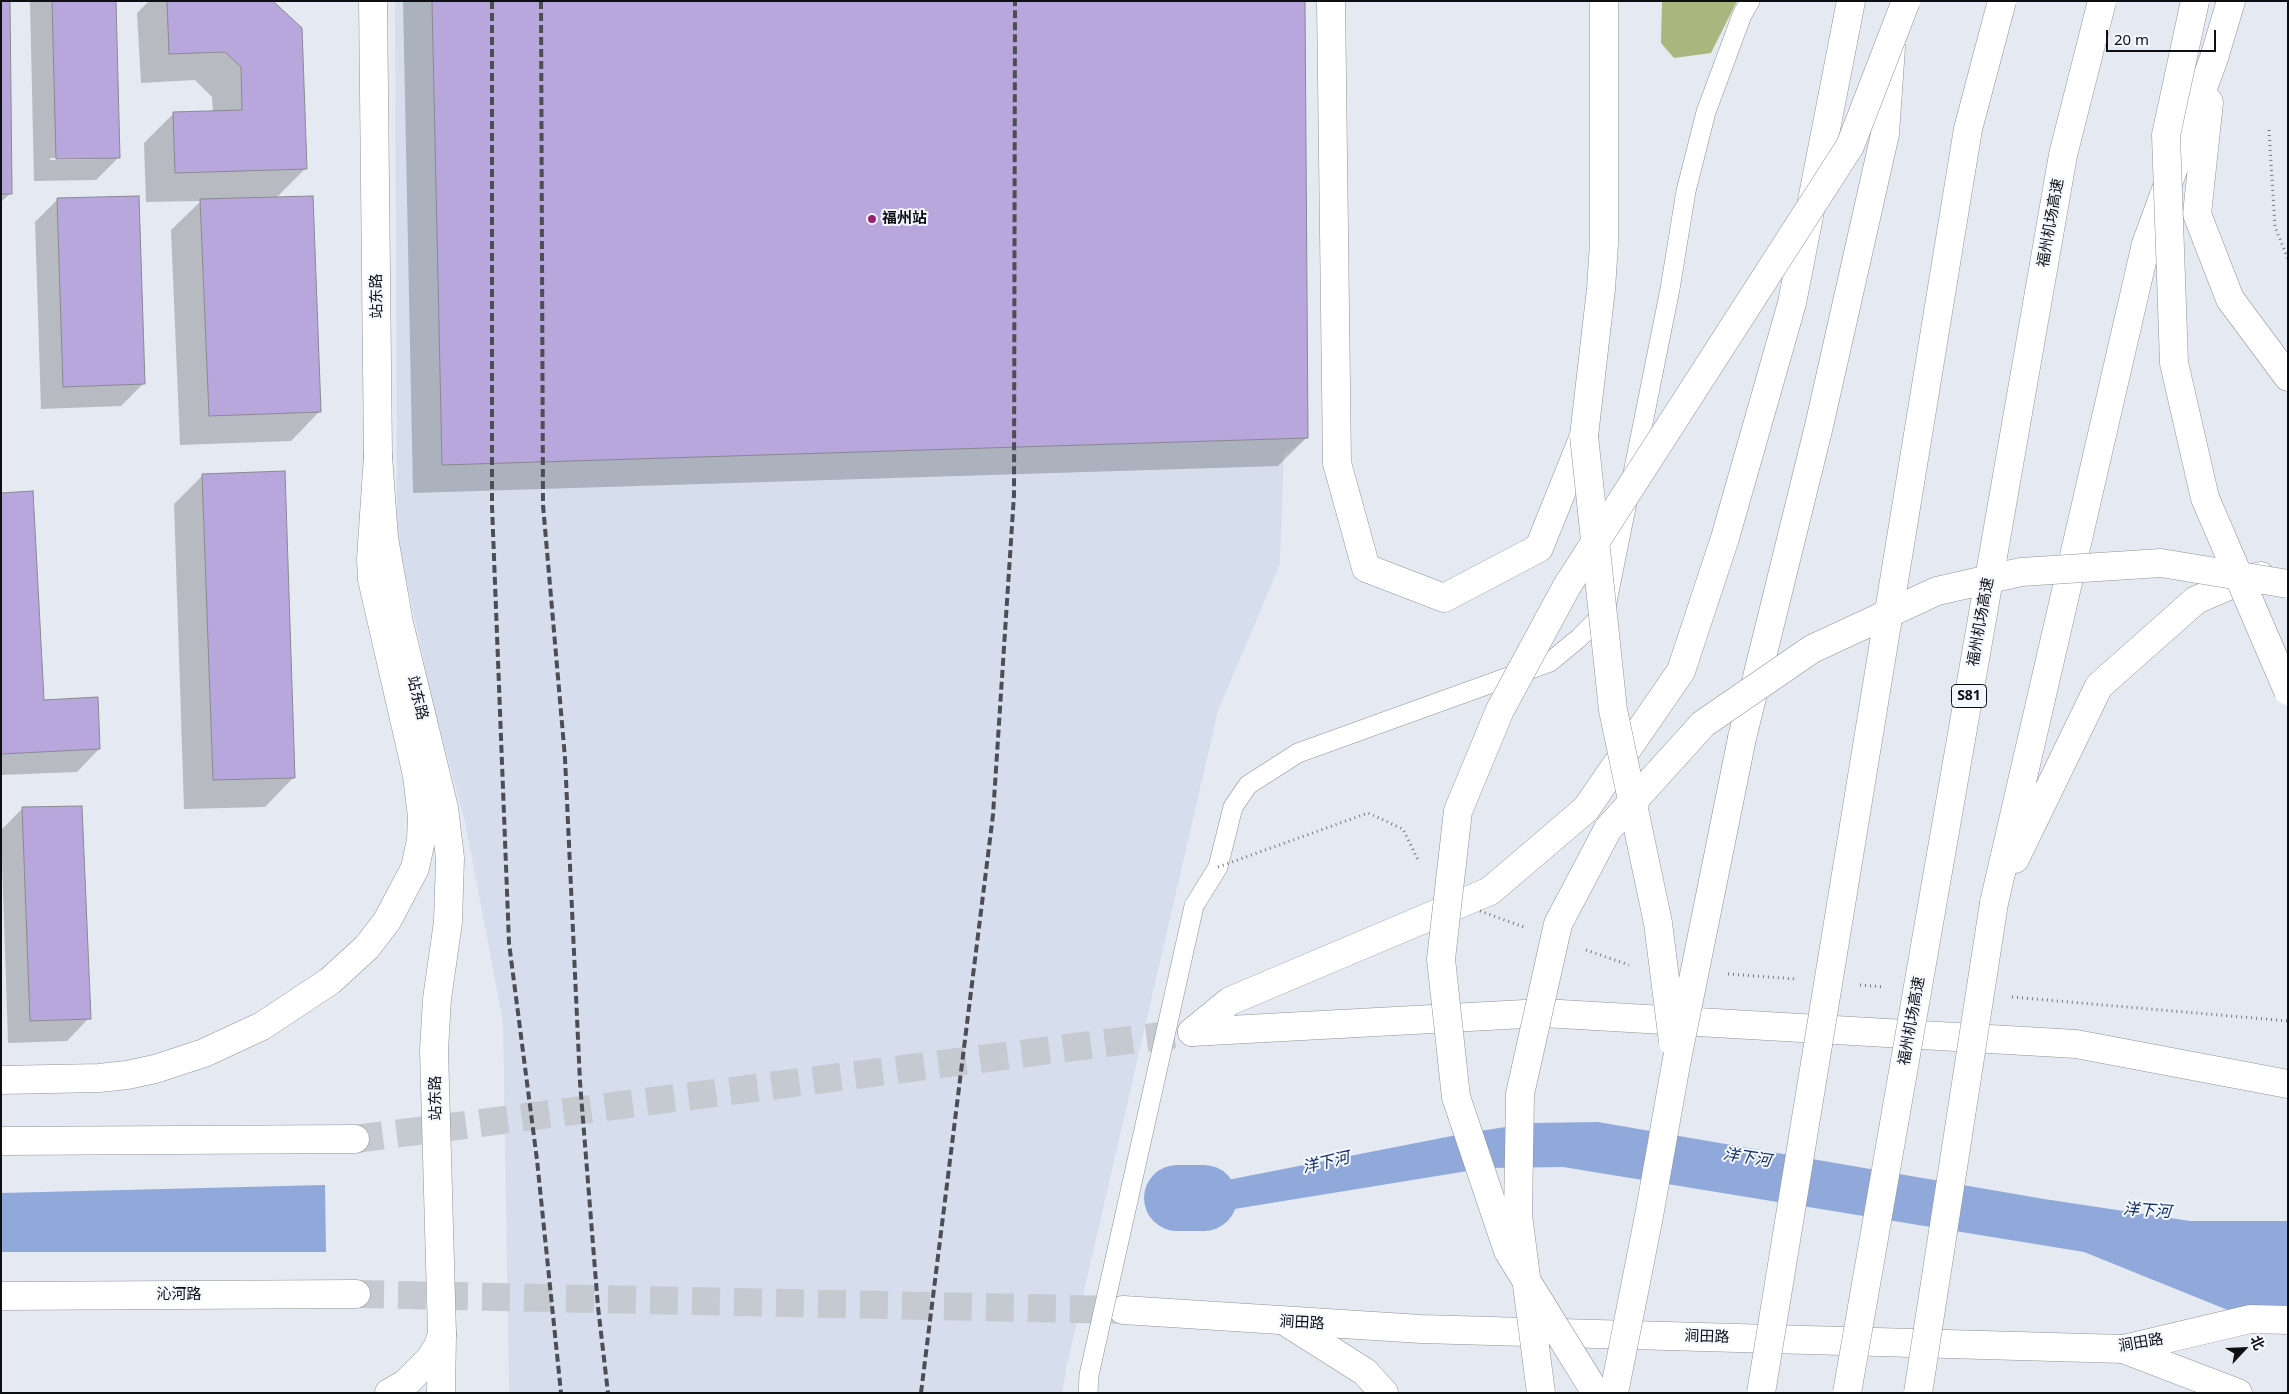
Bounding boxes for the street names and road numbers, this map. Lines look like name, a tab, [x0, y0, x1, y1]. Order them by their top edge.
street label: 福州机场高速	[2034, 177, 2068, 269]
street label: 站东路	[368, 273, 386, 319]
street label: 福州机场高速	[1964, 576, 1998, 668]
street label: 站东路	[403, 674, 431, 722]
road number: S81	[1952, 684, 1986, 708]
street label: 福州机场高速	[1895, 975, 1929, 1067]
street label: 站东路	[427, 1075, 445, 1121]
street label: 沁河路	[157, 1286, 201, 1304]
street label: 涧田路	[1279, 1313, 1325, 1333]
street label: 涧田路	[1684, 1327, 1730, 1347]
street label: 涧田路	[2117, 1330, 2165, 1356]

